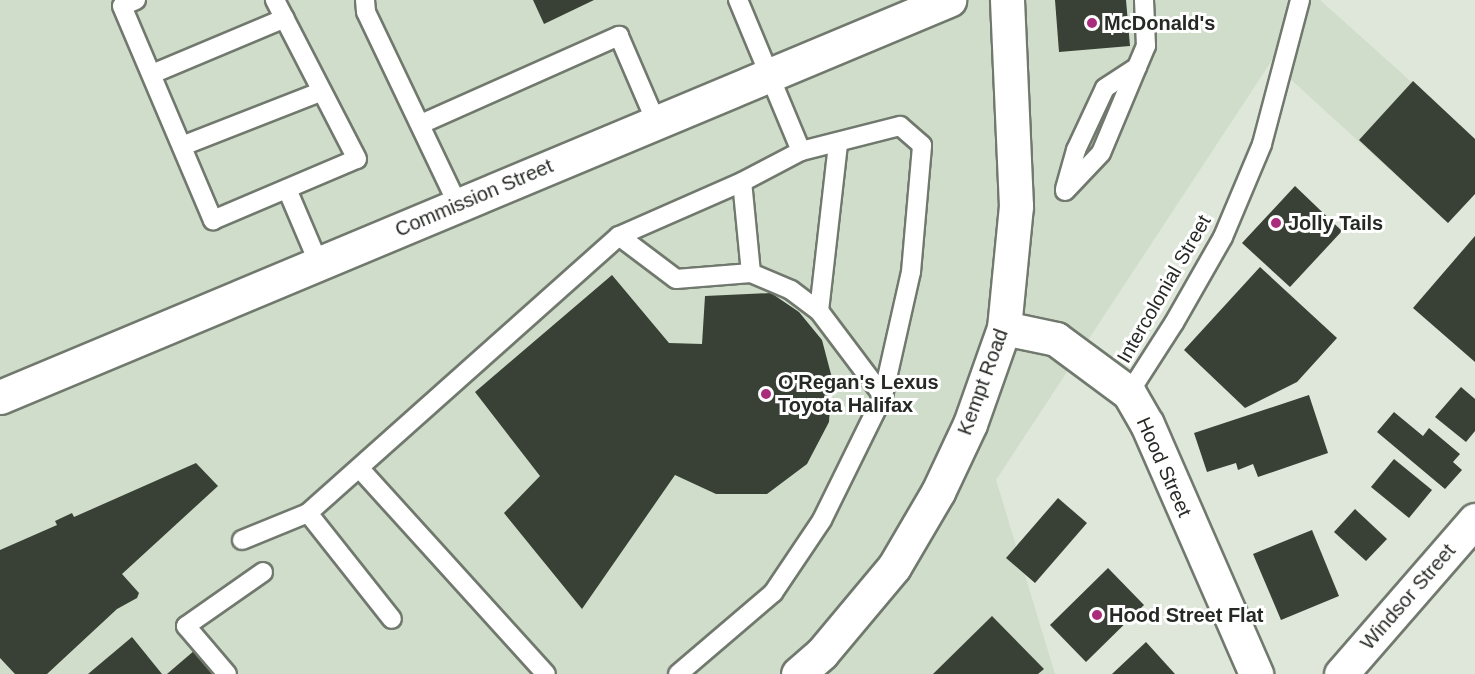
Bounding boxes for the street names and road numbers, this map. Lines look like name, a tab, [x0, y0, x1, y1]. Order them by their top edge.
street label: Commission Street	[392, 154, 556, 242]
street label: Intercolonial Street	[1112, 211, 1216, 367]
street label: Kempt Road	[953, 326, 1013, 438]
street label: Hood Street	[1131, 413, 1197, 521]
street label: Windsor Street	[1356, 539, 1460, 655]

